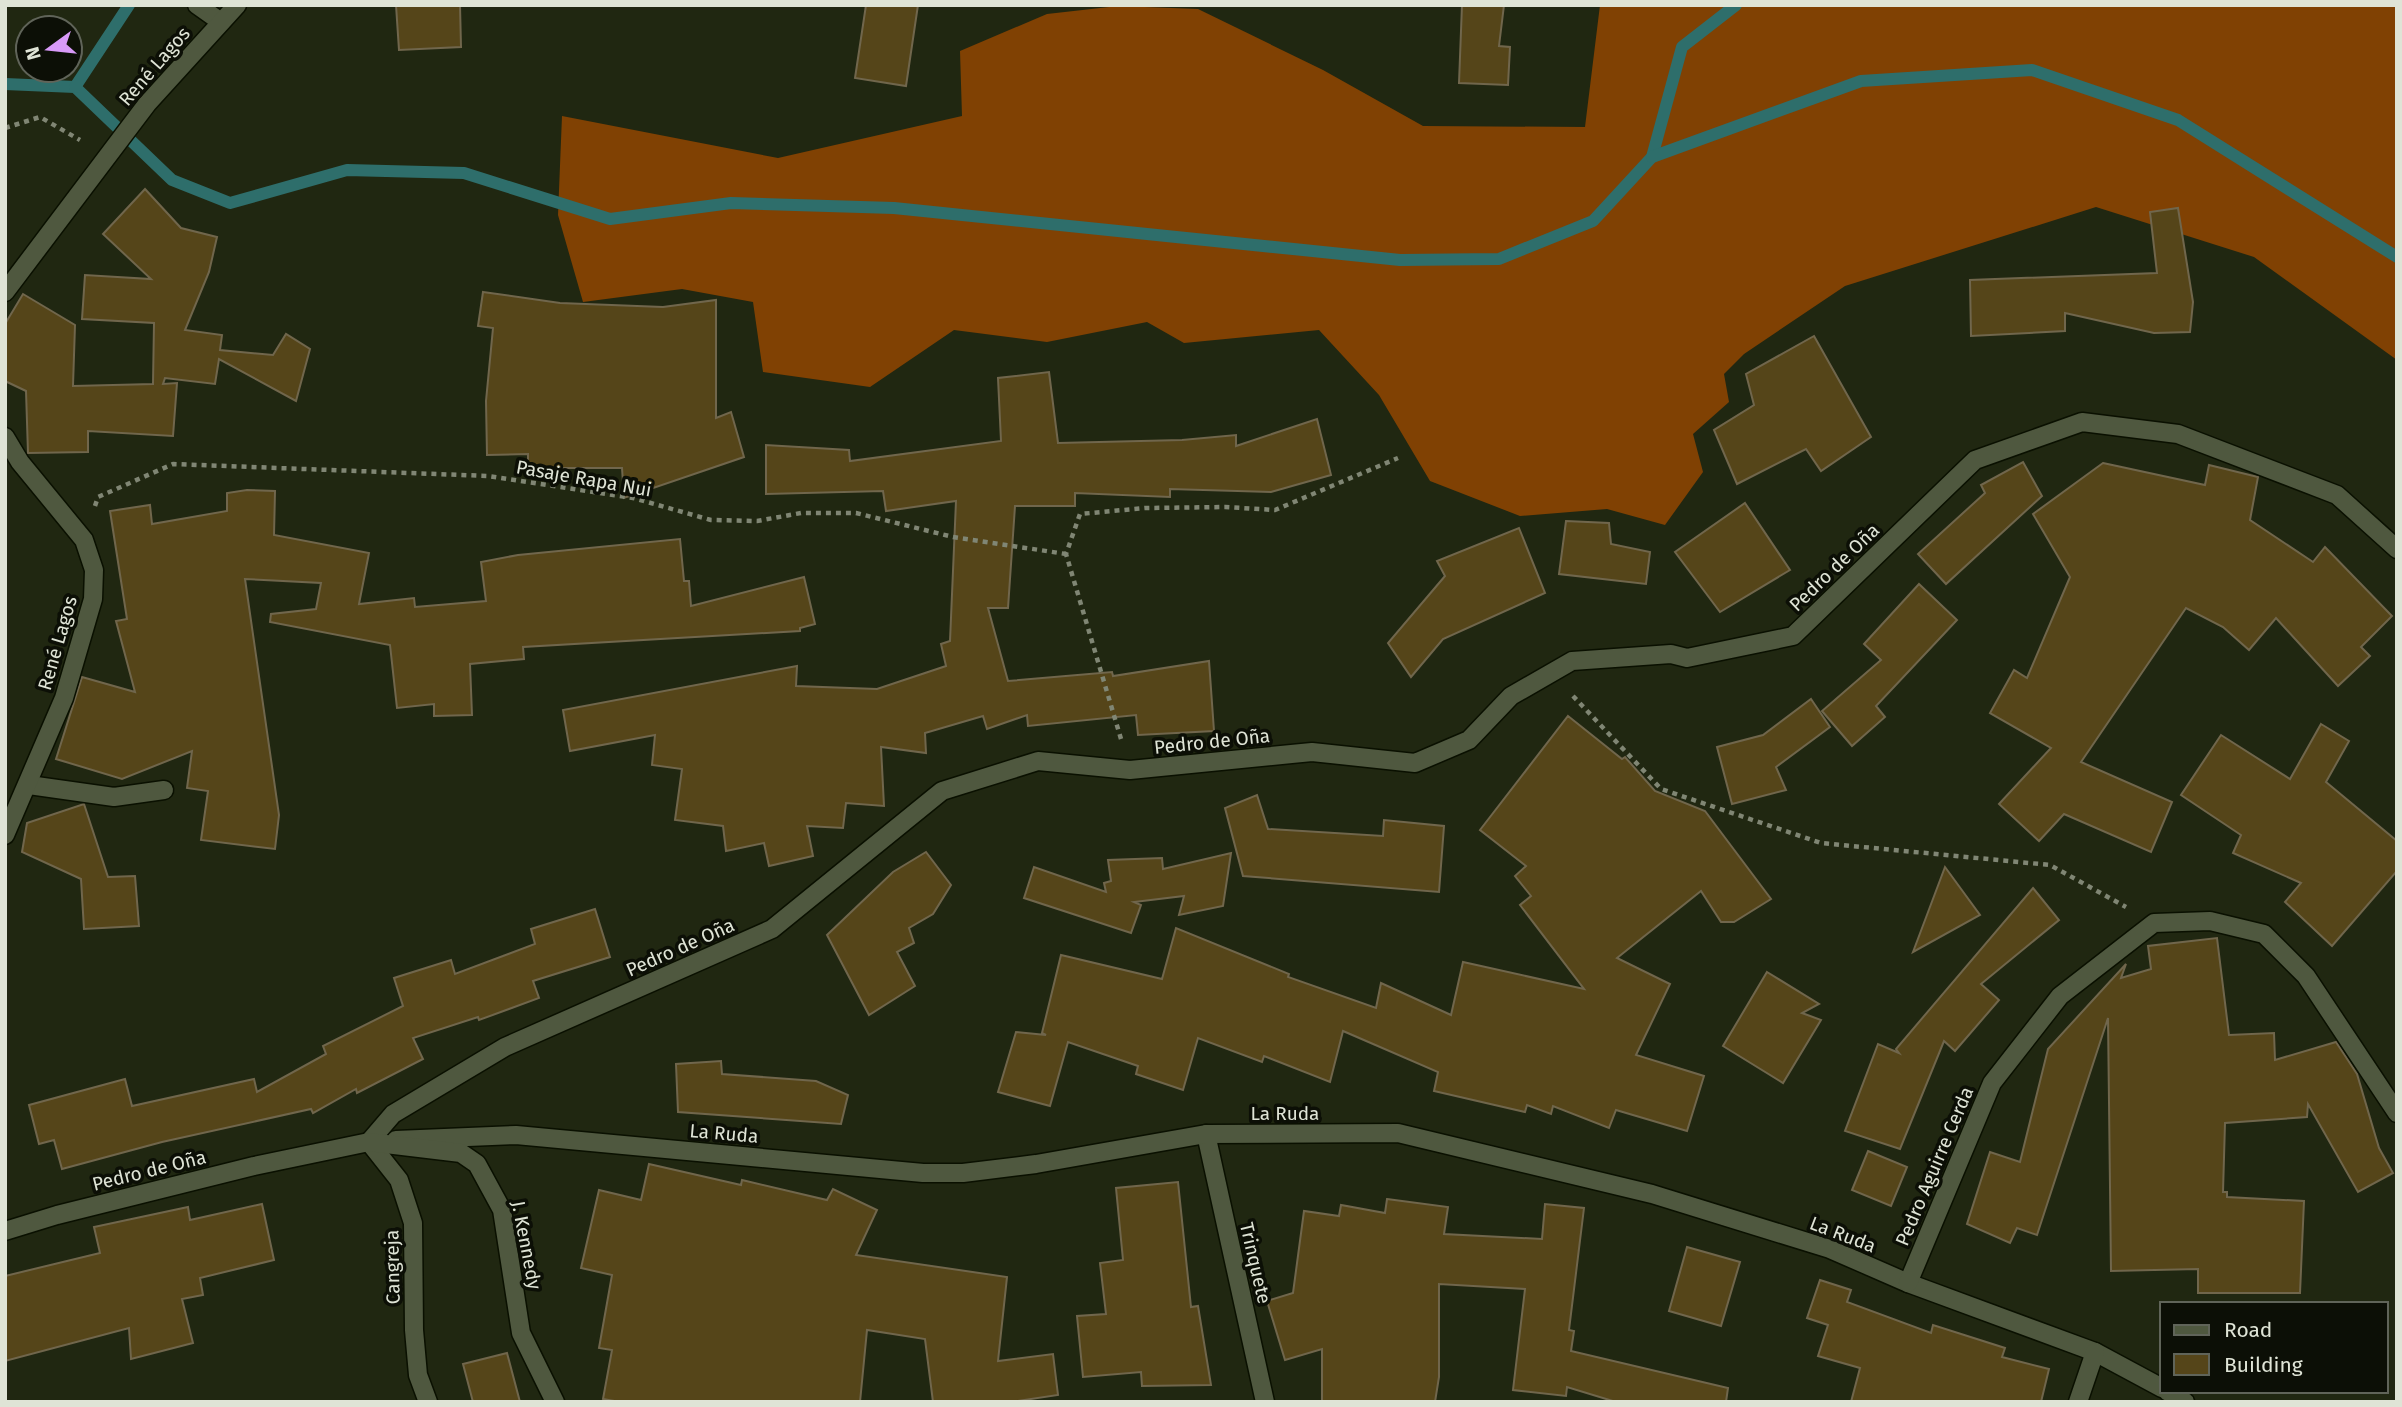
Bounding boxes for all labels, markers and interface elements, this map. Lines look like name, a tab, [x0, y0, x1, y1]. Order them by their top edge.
north arrow	[14, 14, 84, 84]
street label: René Lagos	[114, 22, 195, 110]
text: N	[20, 44, 46, 62]
street label: Pasaje Rapa Nui	[514, 455, 653, 502]
street label: Pedro de Oña	[1784, 519, 1884, 616]
street label: René Lagos	[33, 593, 82, 693]
street label: Pedro de Oña	[1153, 724, 1271, 759]
street label: Pedro de Oña	[622, 913, 738, 982]
street label: Pedro Aguirre Cerda	[1891, 1083, 1978, 1249]
street label: La Ruda	[1251, 1102, 1319, 1125]
street label: La Ruda	[689, 1119, 759, 1148]
street label: Pedro de Oña	[90, 1145, 208, 1196]
street label: J. Kennedy	[507, 1199, 547, 1292]
street label: La Ruda	[1807, 1211, 1879, 1258]
street label: Trinquete	[1235, 1220, 1276, 1306]
street label: Cangreja	[380, 1230, 405, 1304]
legend	[2160, 1302, 2388, 1393]
text: Road	[2224, 1317, 2272, 1343]
text: Building	[2224, 1352, 2303, 1378]

